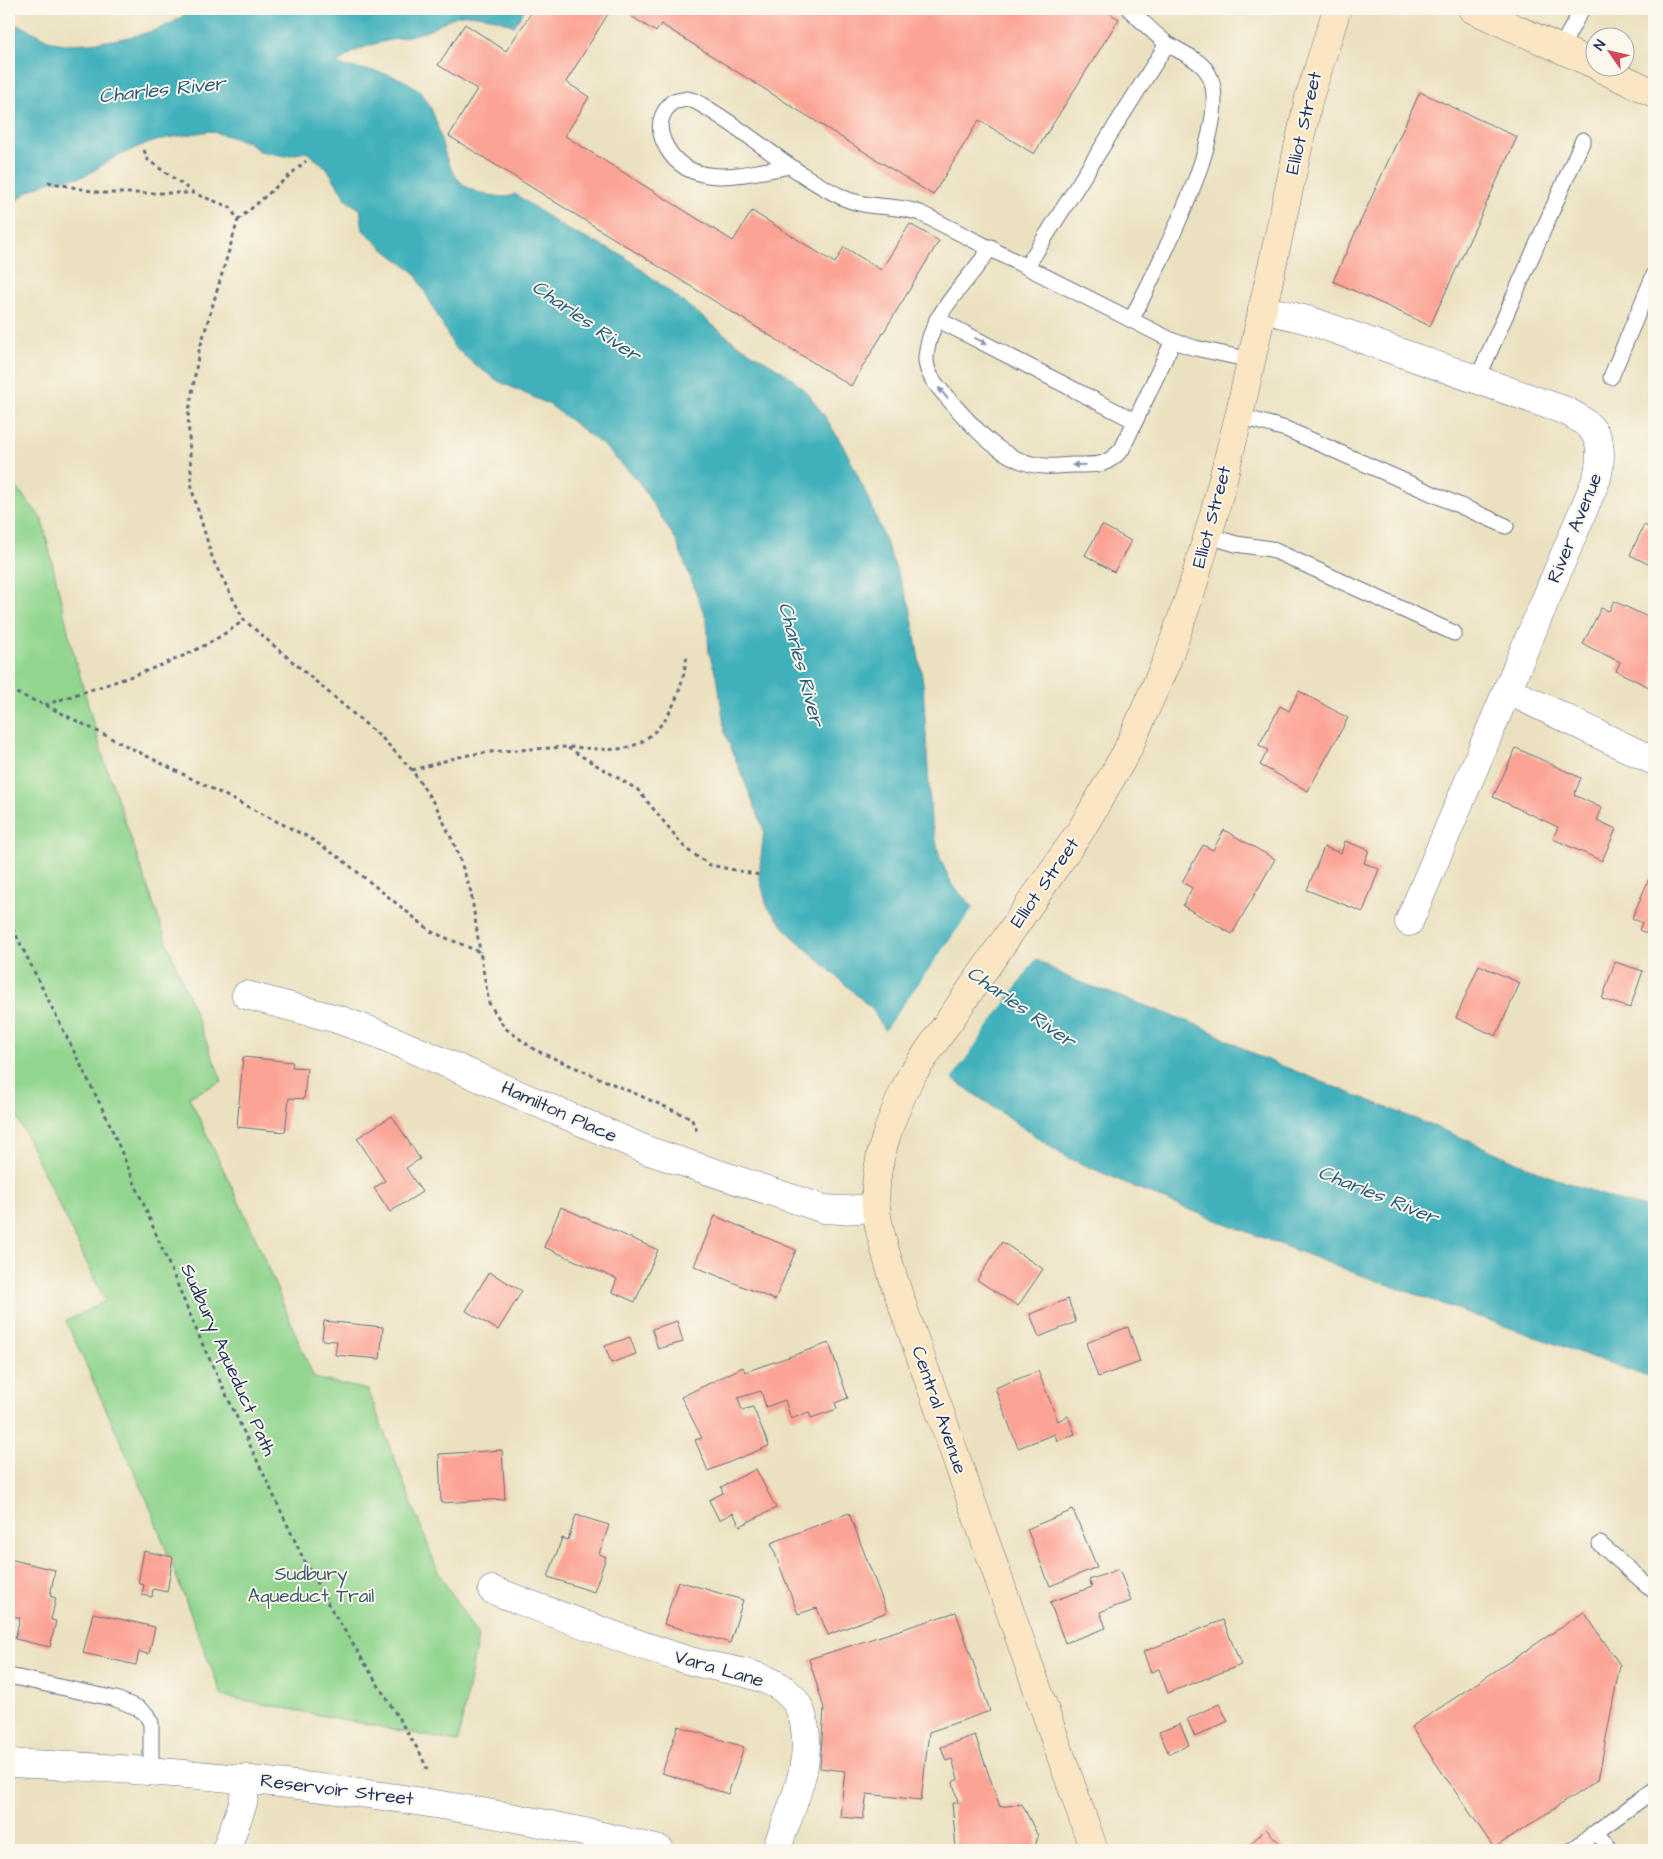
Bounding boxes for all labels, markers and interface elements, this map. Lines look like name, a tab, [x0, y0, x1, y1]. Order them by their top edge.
north arrow	[1586, 28, 1636, 78]
text: N	[1589, 36, 1611, 55]
water label: Charles River	[97, 69, 228, 111]
street label: Elliot Street	[1279, 69, 1329, 177]
water label: Charles River	[526, 273, 648, 370]
one-way arrow	[973, 337, 988, 345]
one-way arrow	[938, 387, 949, 400]
one-way arrow	[1071, 461, 1087, 469]
street label: Elliot Street	[1185, 463, 1239, 571]
street label: River Avenue	[1541, 469, 1609, 587]
water label: Charles River	[771, 599, 831, 731]
street label: Elliot Street	[1004, 832, 1086, 934]
water label: Charles River	[961, 959, 1083, 1056]
street label: Hamilton Place	[497, 1074, 621, 1150]
water label: Charles River	[1314, 1158, 1444, 1232]
street label: Sudbury Aqueduct Path	[172, 1260, 283, 1461]
street label: Central Avenue	[905, 1343, 973, 1477]
park label: Sudbury Aqueduct Trail	[248, 1561, 374, 1610]
street label: Vara Lane	[671, 1643, 767, 1695]
street label: Reservoir Street	[259, 1767, 416, 1813]

